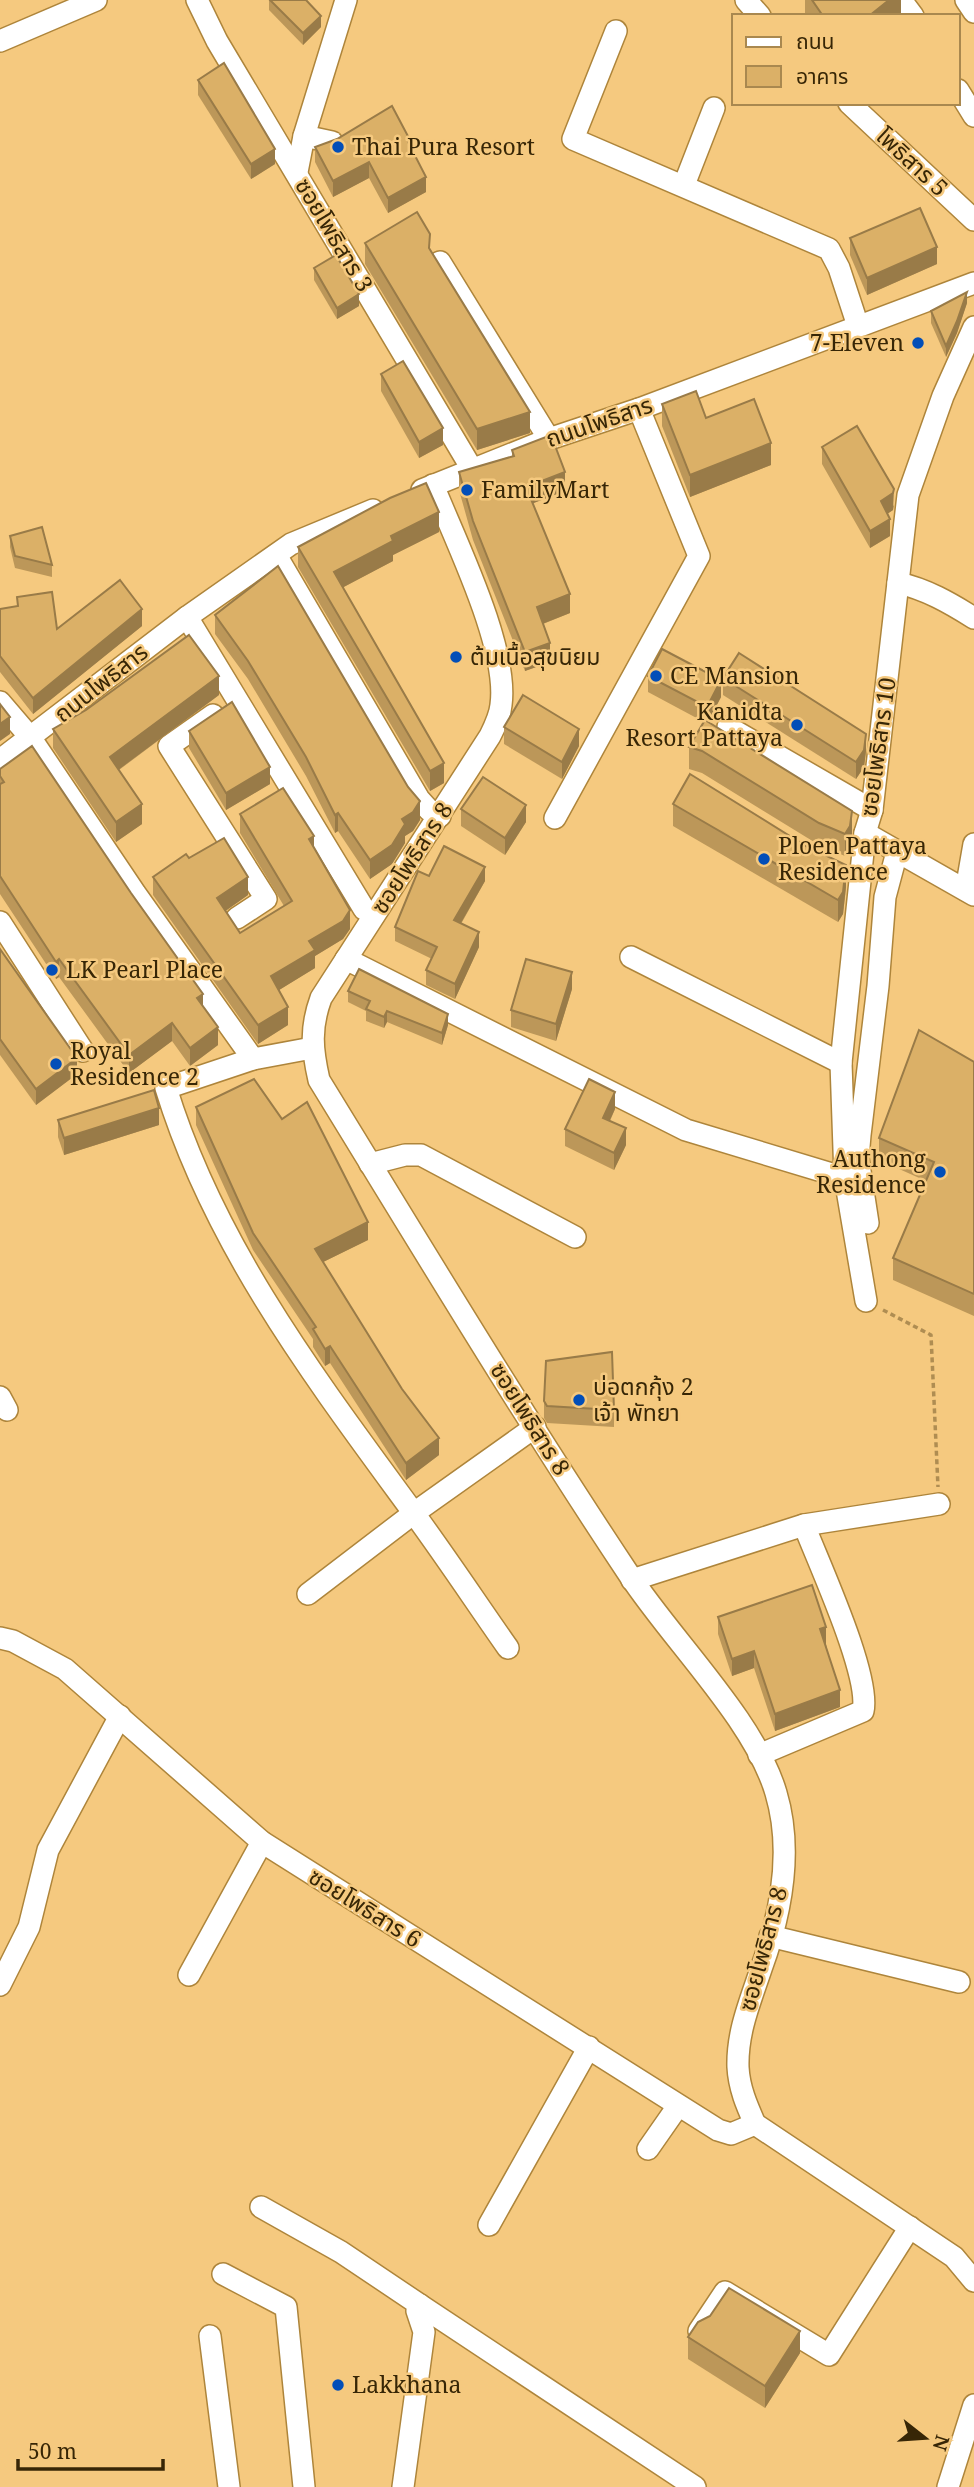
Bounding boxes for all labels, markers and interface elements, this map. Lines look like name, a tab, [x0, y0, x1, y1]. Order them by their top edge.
legend	[732, 14, 960, 105]
text: ถนน	[796, 27, 834, 55]
text: อาคาร	[796, 62, 848, 90]
street label: โพธิสาร 5	[870, 120, 956, 203]
place label: Thai Pura Resort	[352, 130, 535, 162]
marker: Thai Pura Resort	[330, 139, 346, 155]
street label: ซอยโพธิสาร 3	[288, 172, 381, 297]
place label: 7-Eleven	[810, 326, 904, 358]
marker: 7-Eleven	[910, 335, 926, 351]
street label: ถนนโพธิสาร	[541, 388, 656, 454]
place label: FamilyMart	[481, 473, 609, 505]
marker: FamilyMart	[459, 482, 475, 498]
street label: ถนนโพธิสาร	[47, 635, 154, 729]
place label: ต้มเนื้อสุขนิยม	[470, 640, 600, 672]
marker: ต้มเนื้อสุขนิยม	[448, 649, 464, 665]
place label: CE Mansion	[670, 659, 800, 691]
marker: CE Mansion	[648, 668, 664, 684]
street label: ซอยโพธิสาร 10	[851, 675, 903, 819]
place label: Kanidta Resort Pattaya	[626, 695, 783, 753]
marker: Kanidta Resort Pattaya	[789, 717, 805, 733]
street label: ซอยโพธิสาร 8	[363, 795, 459, 920]
place label: Ploen Pattaya Residence	[778, 829, 927, 887]
marker: Ploen Pattaya Residence	[756, 851, 772, 867]
place label: LK Pearl Place	[66, 953, 223, 985]
marker: LK Pearl Place	[44, 962, 60, 978]
place label: Royal Residence 2	[70, 1034, 199, 1092]
marker: Royal Residence 2	[48, 1056, 64, 1072]
place label: Authong Residence	[816, 1142, 927, 1200]
marker: Authong Residence	[932, 1164, 948, 1180]
street label: ซอยโพธิสาร 8	[484, 1356, 578, 1481]
place label: บ่อตกกุ้ง 2 เจ้า พัทยา	[593, 1370, 694, 1428]
marker: บ่อตกกุ้ง 2 เจ้า พัทยา	[571, 1392, 587, 1408]
street label: ซอยโพธิสาร 6	[303, 1860, 428, 1954]
street label: ซอยโพธิสาร 8	[730, 1883, 794, 2014]
place label: Lakkhana	[352, 2368, 462, 2400]
marker: Lakkhana	[330, 2377, 346, 2393]
north arrow	[890, 2403, 960, 2473]
scale bar	[18, 2428, 163, 2472]
text: N	[927, 2432, 956, 2454]
text: 50 m	[28, 2437, 77, 2465]

